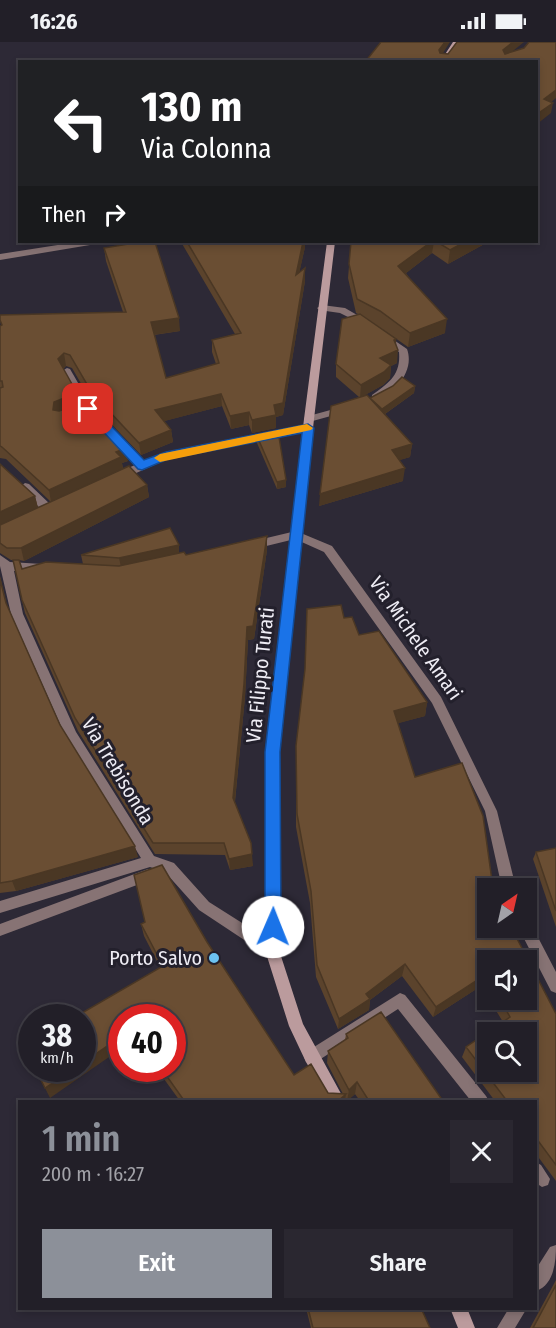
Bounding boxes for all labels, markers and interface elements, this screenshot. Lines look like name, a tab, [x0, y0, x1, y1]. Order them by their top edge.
text: 16:26	[30, 8, 78, 35]
text: 130 m	[141, 82, 242, 132]
icon: left	[42, 84, 120, 162]
text: Via Colonna	[141, 133, 271, 165]
icon: right	[98, 198, 131, 231]
text: Then	[42, 201, 86, 228]
pin	[62, 383, 113, 434]
icon: arrive	[71, 392, 104, 425]
street label: Via Michele Amari	[364, 572, 468, 704]
street label: Via Filippo Turati	[241, 606, 279, 744]
street label: Via Trebisonda	[77, 713, 159, 829]
north arrow	[477, 878, 537, 938]
map controls	[477, 878, 537, 1082]
position arrow	[241, 895, 305, 959]
place label: Porto Salvo	[109, 946, 202, 970]
button: sound	[477, 950, 537, 1010]
marker: Porto Salvo	[207, 951, 221, 965]
speed limit sign: 40	[108, 1004, 186, 1082]
text: 38	[42, 1018, 72, 1054]
button: search	[477, 1022, 537, 1082]
text: km/h	[40, 1049, 74, 1067]
text: 1 min	[42, 1117, 120, 1161]
button: close	[450, 1120, 513, 1183]
text: 200 m · 16:27	[42, 1162, 144, 1186]
button: Exit	[42, 1229, 272, 1298]
button: Share	[284, 1229, 513, 1298]

